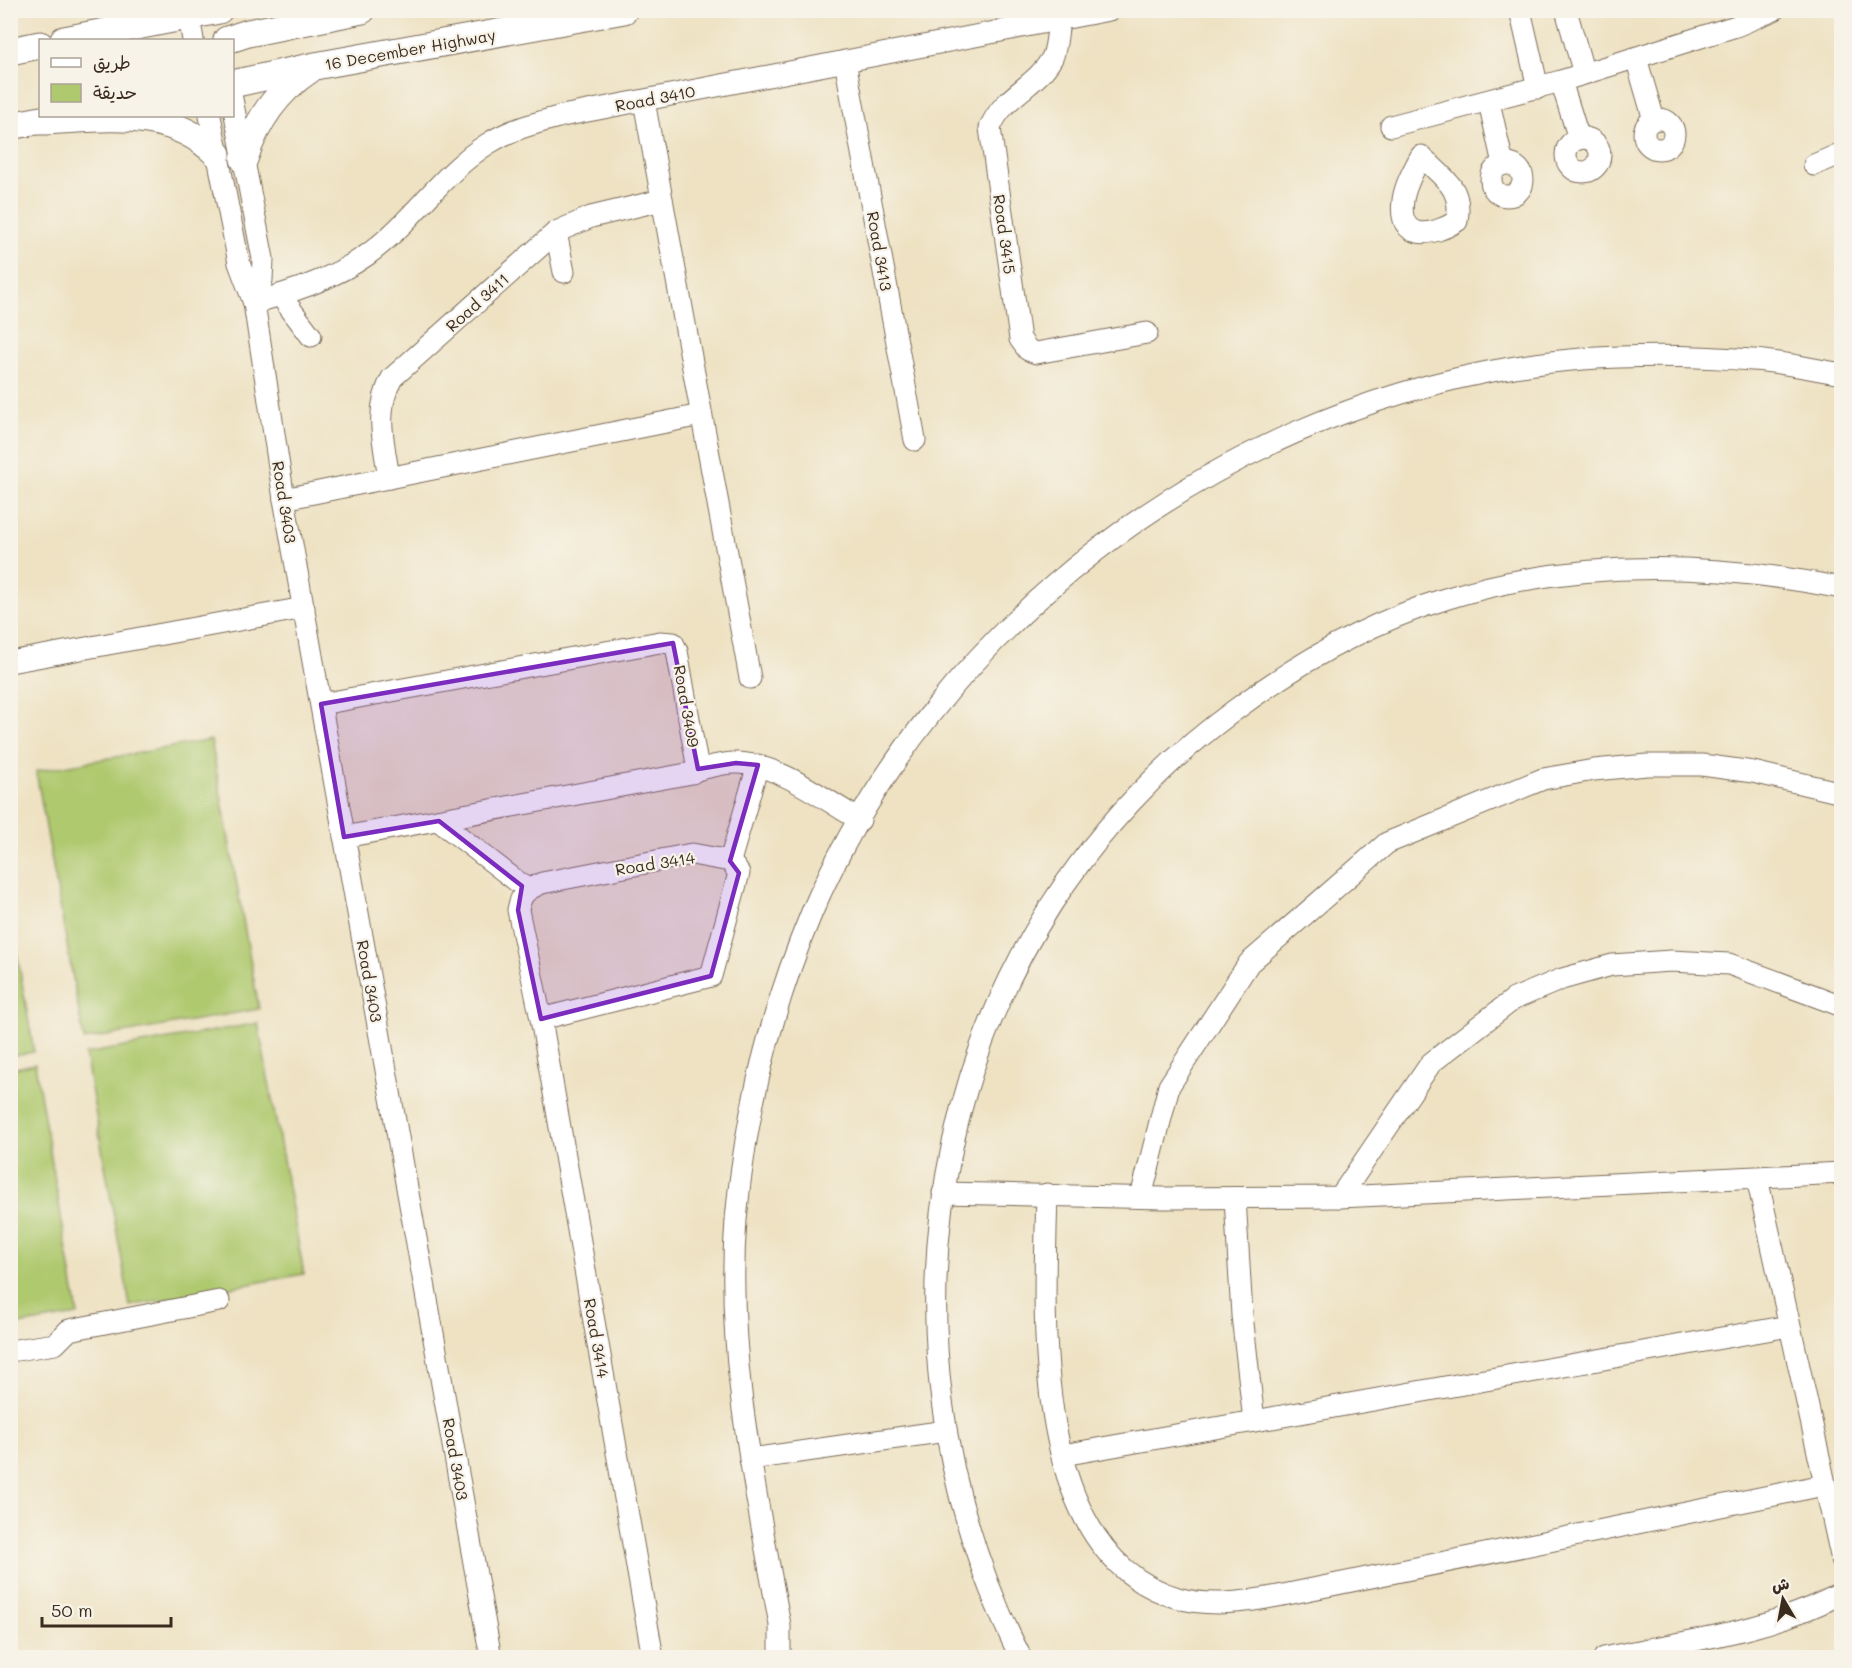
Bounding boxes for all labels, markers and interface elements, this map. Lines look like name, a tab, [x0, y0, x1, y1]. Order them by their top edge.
street label: 16 December Highway	[323, 24, 497, 74]
legend	[39, 39, 234, 117]
text: طريق	[93, 50, 131, 74]
text: حديقة	[93, 80, 137, 104]
street label: Road 3410	[613, 80, 697, 116]
street label: Road 3415	[989, 193, 1021, 275]
street label: Road 3413	[863, 210, 897, 292]
street label: Road 3411	[441, 268, 513, 336]
street label: Road 3403	[268, 459, 302, 545]
street label: Road 3409	[669, 663, 705, 749]
street label: Road 3414	[614, 846, 697, 880]
street label: Road 3403	[352, 938, 388, 1024]
street label: Road 3414	[580, 1297, 614, 1380]
street label: Road 3403	[438, 1416, 474, 1502]
north arrow	[1753, 1569, 1813, 1629]
text: ش	[1770, 1572, 1791, 1596]
scale bar	[42, 1590, 171, 1628]
text: 50 m	[51, 1598, 93, 1622]

